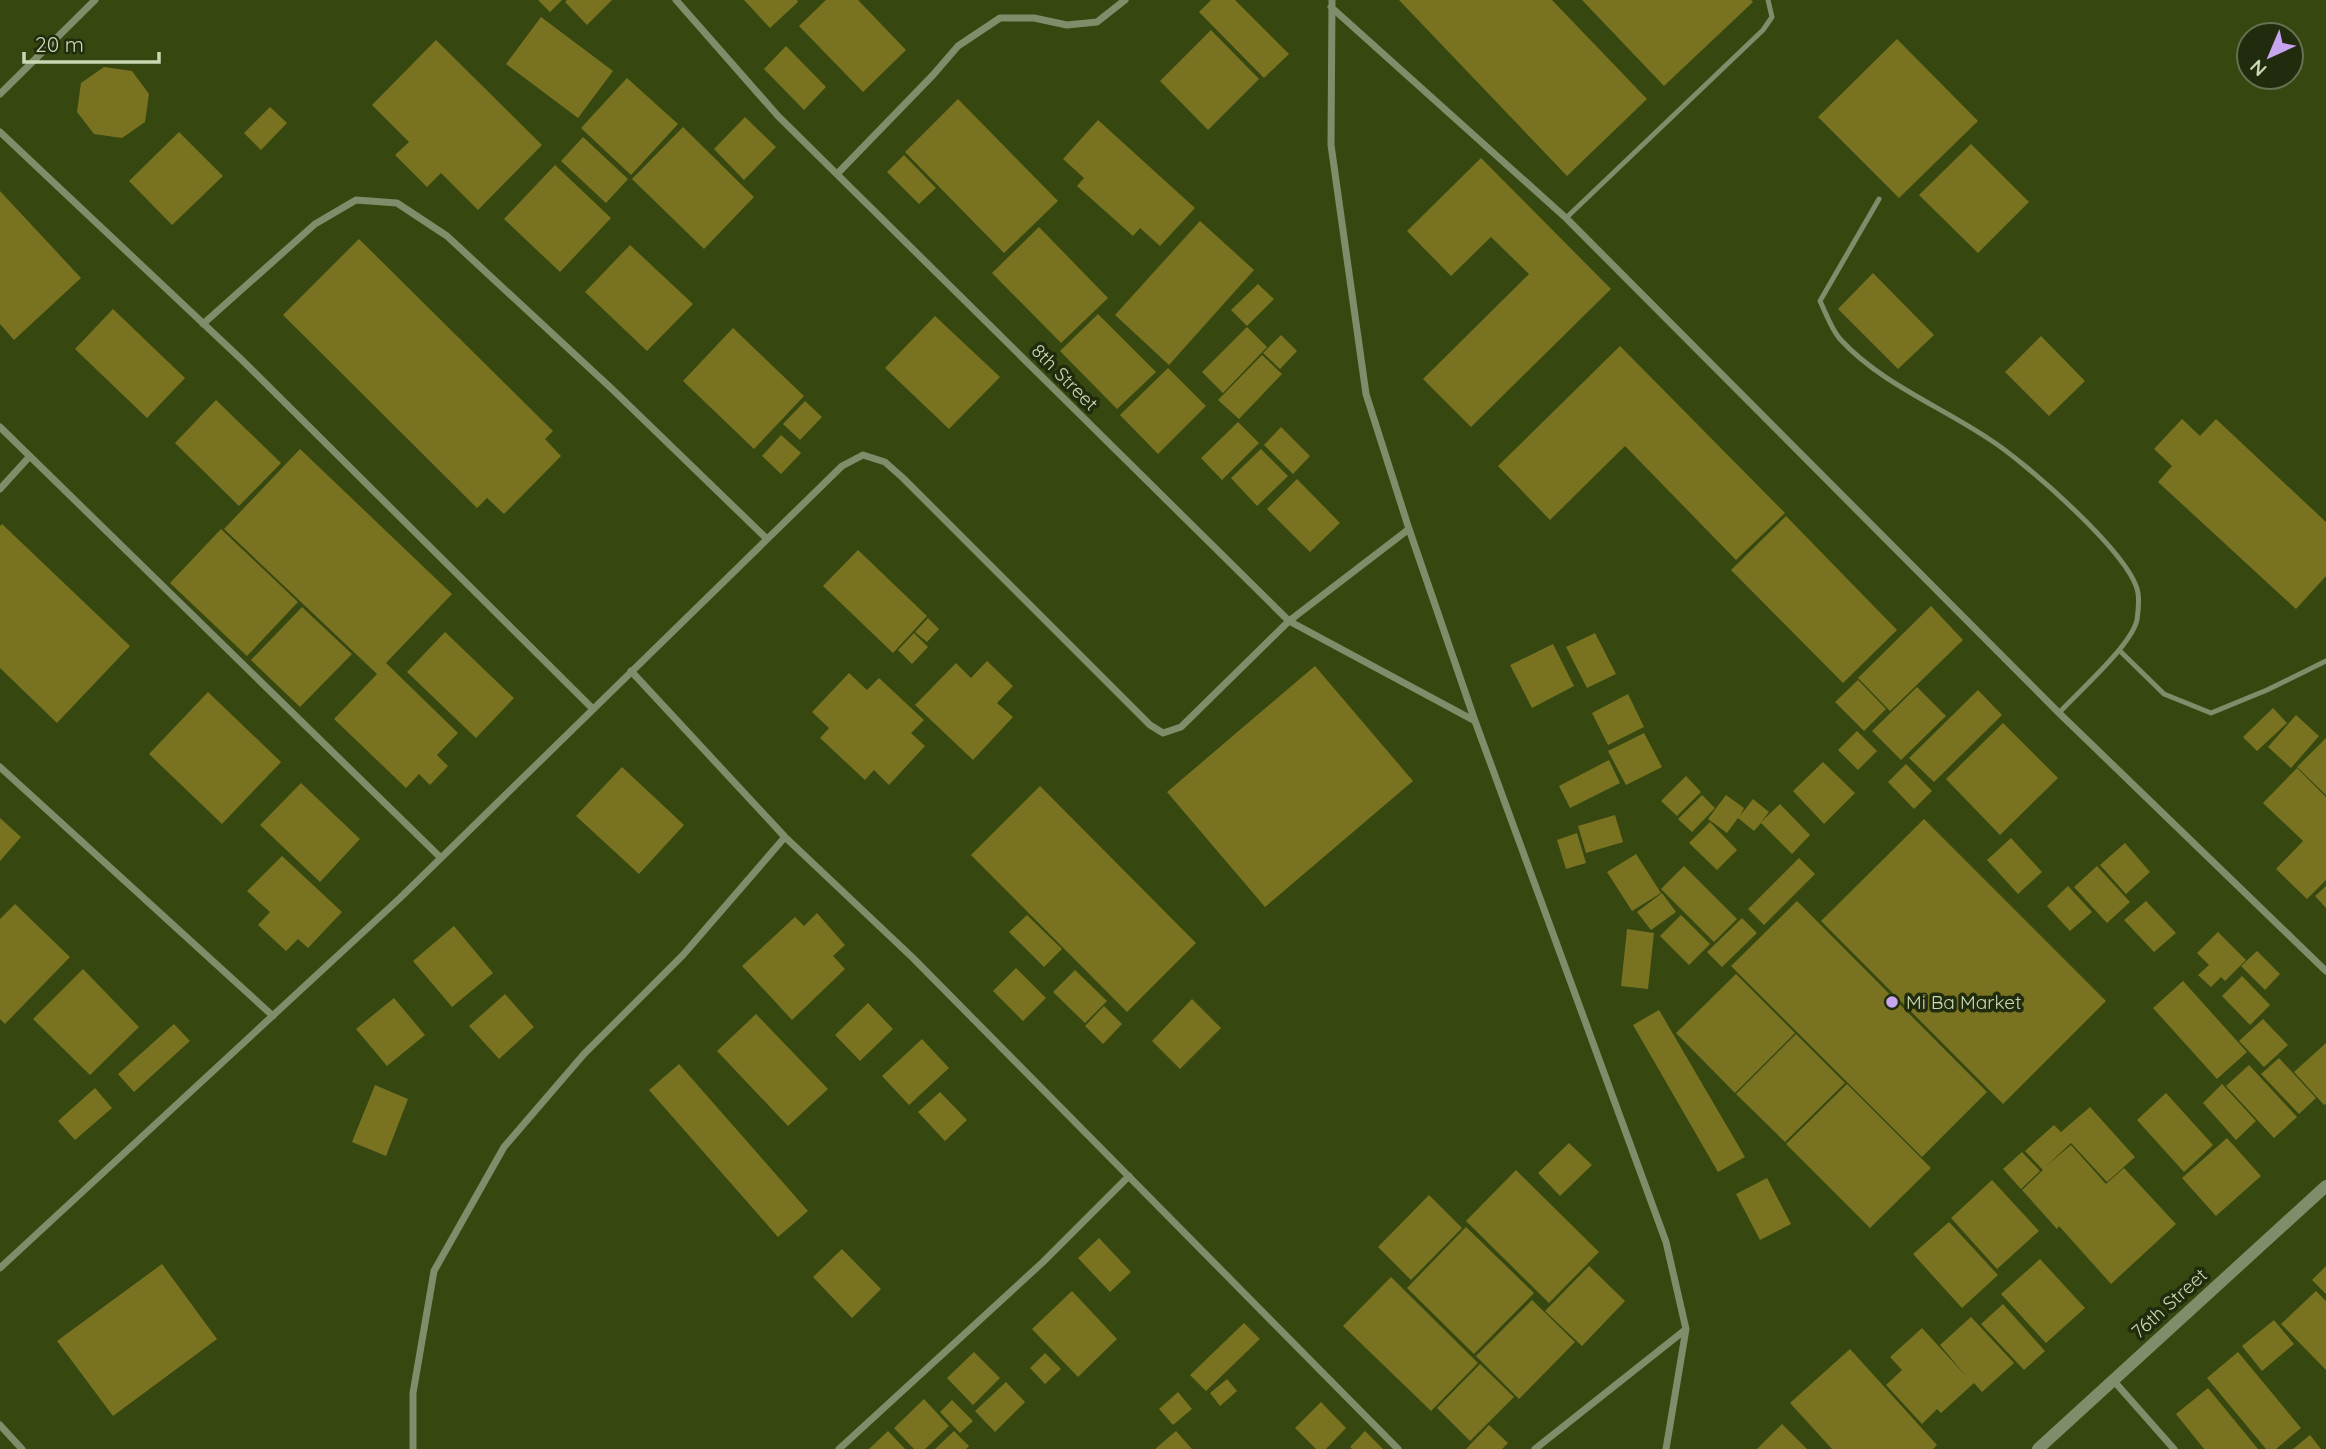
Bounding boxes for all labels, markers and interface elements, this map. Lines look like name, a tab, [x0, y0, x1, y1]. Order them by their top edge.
scale bar	[24, 21, 159, 65]
north arrow	[2235, 21, 2305, 91]
text: 20 m	[35, 31, 84, 57]
text: N	[2245, 55, 2272, 82]
street label: 8th Street	[1027, 339, 1103, 415]
place label: Mi Ba Market	[1906, 990, 2022, 1014]
marker: Mi Ba Market	[1884, 994, 1900, 1010]
street label: 76th Street	[2126, 1263, 2212, 1343]

